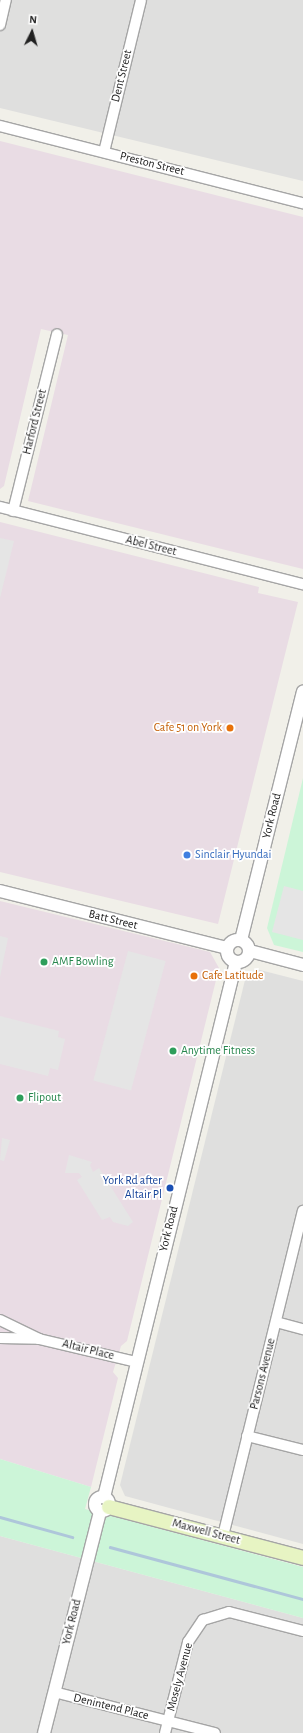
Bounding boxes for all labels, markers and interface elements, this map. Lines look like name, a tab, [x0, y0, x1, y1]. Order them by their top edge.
north arrow	[12, 12, 52, 52]
text: N	[29, 14, 37, 25]
street label: Dent Street	[109, 48, 135, 104]
street label: Preston Street	[118, 149, 186, 179]
street label: Harford Street	[20, 388, 50, 456]
street label: Abel Street	[124, 533, 178, 559]
place label: Cafe 51 on York	[154, 721, 222, 735]
marker: Cafe 51 on York	[225, 723, 235, 733]
street label: York Road	[259, 792, 285, 840]
place label: Sinclair Hyundai	[195, 848, 271, 862]
marker: Sinclair Hyundai	[182, 850, 192, 860]
street label: Batt Street	[87, 907, 139, 933]
place label: AMF Bowling	[52, 955, 114, 969]
marker: AMF Bowling	[39, 957, 49, 967]
place label: Cafe Latitude	[202, 969, 264, 983]
marker: Cafe Latitude	[189, 971, 199, 981]
place label: Anytime Fitness	[181, 1044, 255, 1058]
marker: Anytime Fitness	[168, 1046, 178, 1056]
place label: Flipout	[28, 1091, 61, 1105]
marker: Flipout	[15, 1093, 25, 1103]
place label: York Rd after Altair Pl	[103, 1174, 162, 1202]
marker: York Rd after Altair Pl	[165, 1183, 175, 1193]
street label: York Road	[156, 1205, 182, 1253]
street label: Altair Place	[61, 1337, 115, 1363]
street label: Parsons Avenue	[247, 1337, 279, 1411]
street label: Maxwell Street	[170, 1516, 242, 1548]
street label: York Road	[59, 1598, 85, 1646]
street label: Mosely Avenue	[164, 1641, 196, 1713]
street label: Denintend Place	[72, 1691, 150, 1723]

